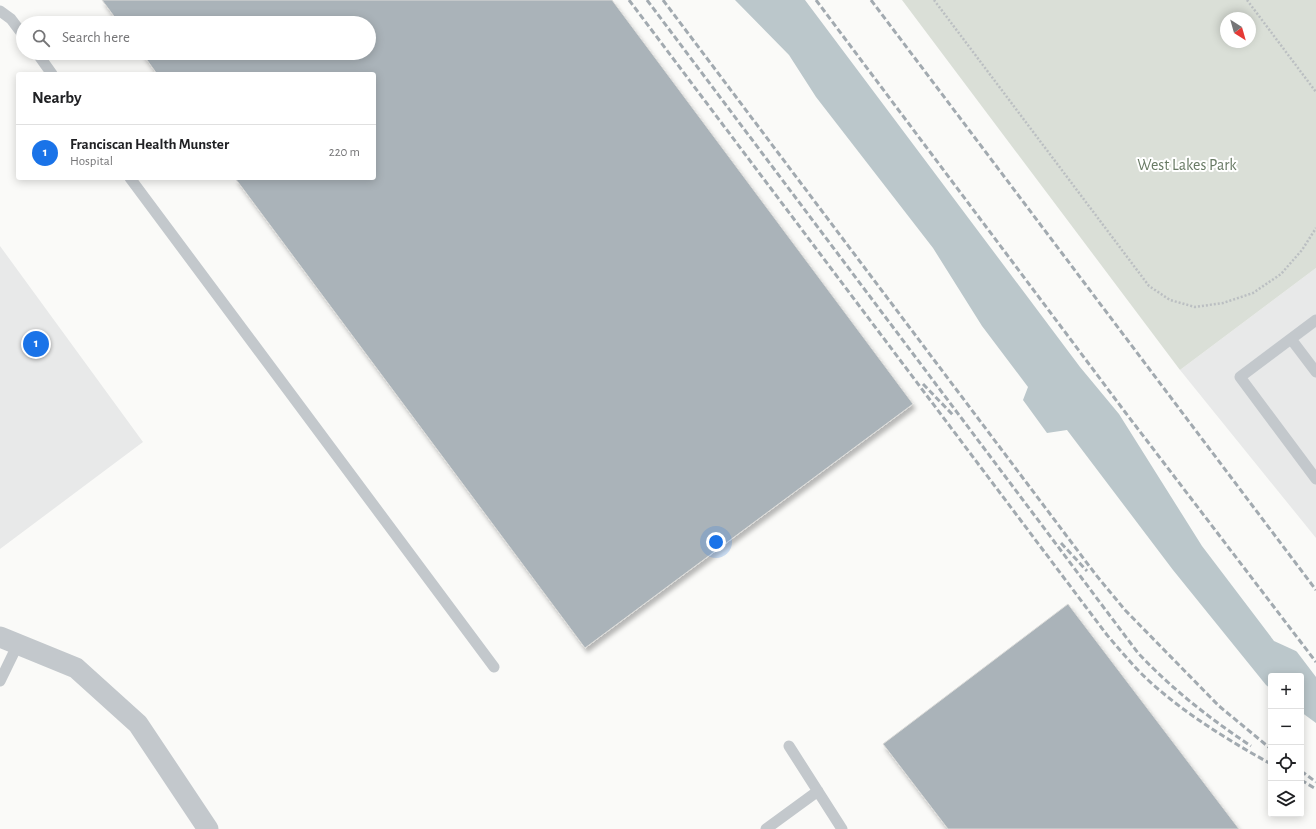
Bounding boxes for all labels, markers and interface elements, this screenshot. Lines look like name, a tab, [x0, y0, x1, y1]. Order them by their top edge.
north arrow	[1220, 12, 1256, 48]
search box	[16, 16, 376, 60]
icon: search	[30, 27, 52, 49]
text: Search here	[62, 30, 130, 45]
text: Nearby	[32, 89, 82, 106]
text: Franciscan Health Munster	[70, 137, 229, 152]
text: 1	[43, 146, 47, 159]
text: 220 m	[329, 146, 360, 159]
text: Hospital	[70, 155, 113, 168]
park label: West Lakes Park	[1137, 157, 1237, 173]
pin: 1	[23, 329, 49, 359]
your location	[706, 532, 726, 552]
map controls	[1268, 673, 1304, 817]
button: +	[1268, 673, 1304, 709]
button: −	[1268, 709, 1304, 745]
button: locate	[1268, 745, 1304, 781]
button: layers	[1268, 781, 1304, 817]

